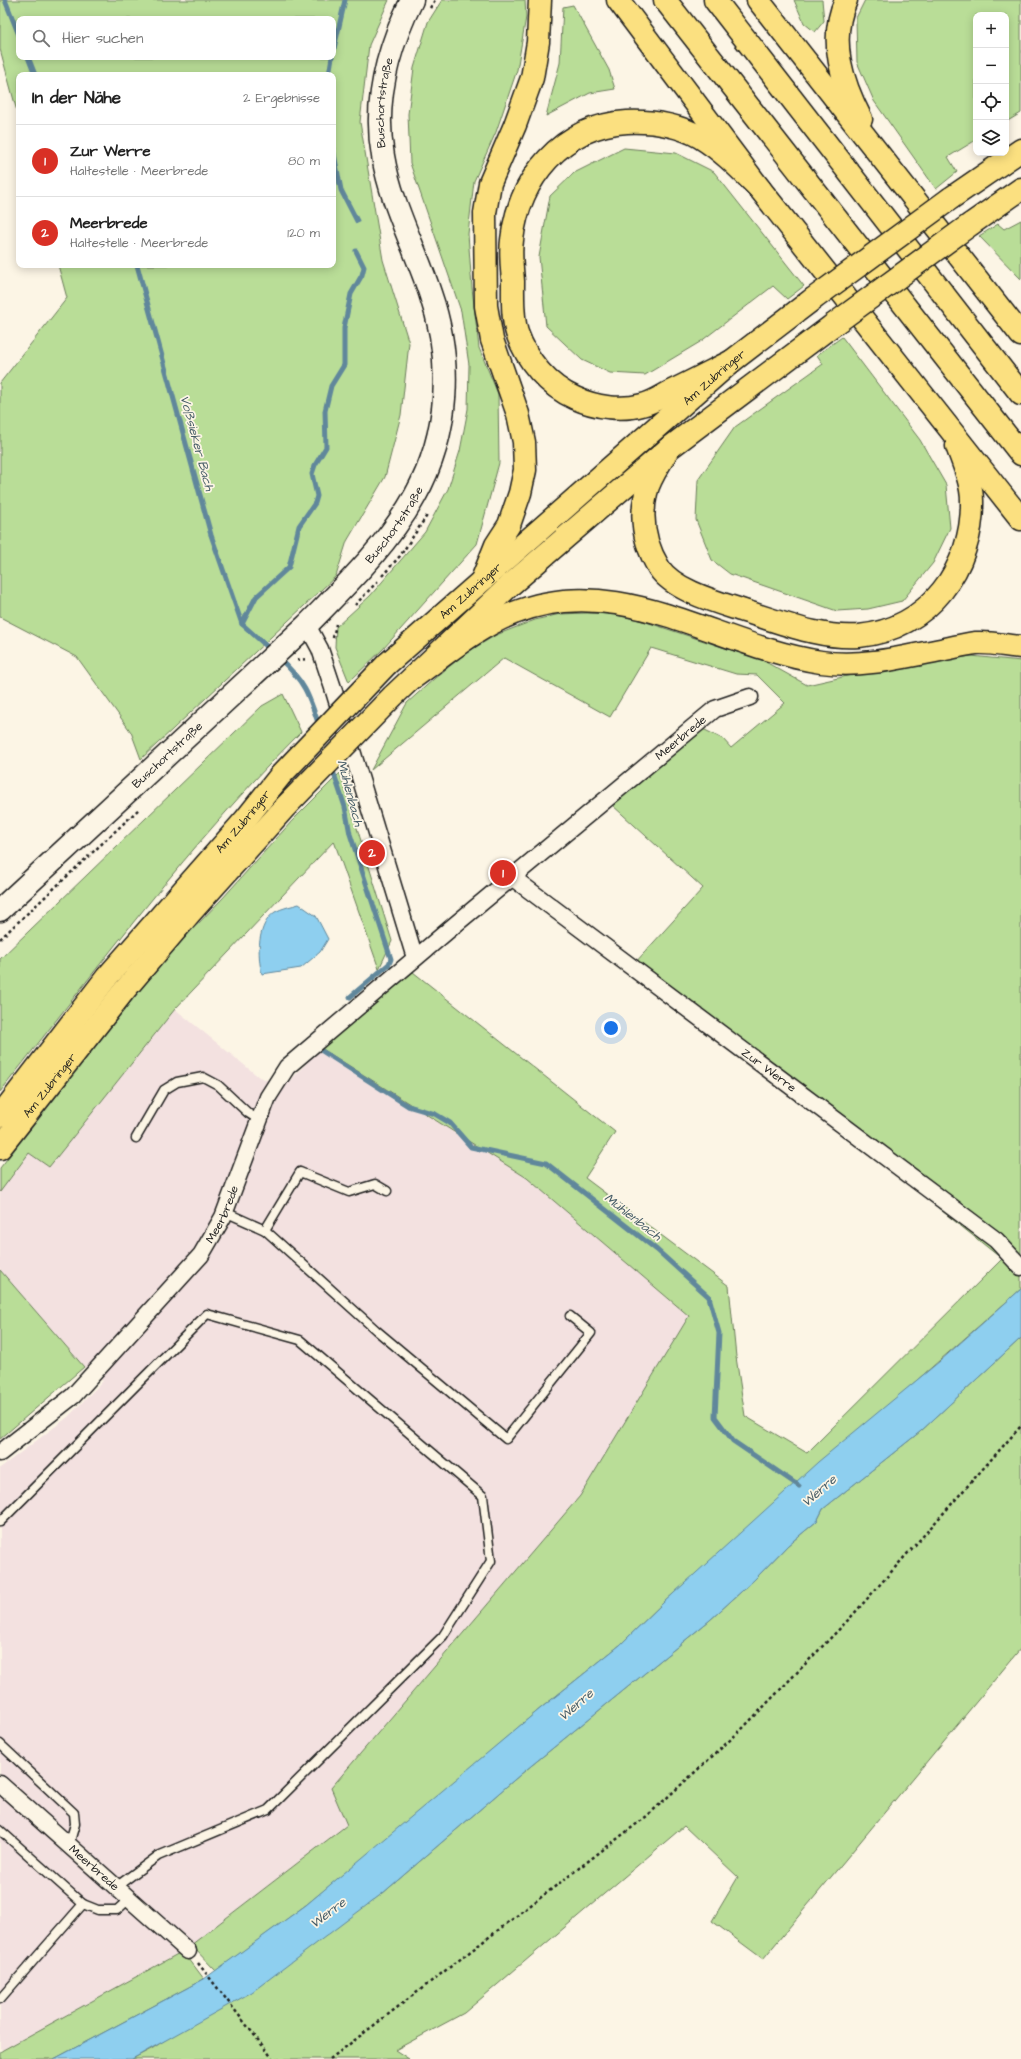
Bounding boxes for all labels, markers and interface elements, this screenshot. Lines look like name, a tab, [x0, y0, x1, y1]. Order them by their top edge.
map controls	[973, 12, 1009, 156]
button: +	[973, 12, 1009, 48]
search box	[16, 16, 336, 60]
icon: search	[30, 27, 52, 49]
text: Hier suchen	[62, 28, 143, 49]
button: −	[973, 48, 1009, 84]
street label: Buschortstraße	[371, 55, 397, 149]
button: locate	[973, 84, 1009, 120]
text: In der Nähe	[32, 86, 121, 110]
text: 2 Ergebnisse	[243, 89, 320, 107]
button: layers	[973, 120, 1009, 156]
text: Zur Werre	[70, 141, 151, 162]
text: 1	[44, 152, 46, 170]
text: 80 m	[288, 152, 320, 170]
text: Haltestelle · Meerbrede	[70, 162, 208, 180]
text: Meerbrede	[70, 213, 148, 234]
text: 2	[41, 224, 49, 242]
text: 120 m	[287, 224, 320, 242]
text: Haltestelle · Meerbrede	[70, 234, 208, 252]
street label: Am Zubringer	[679, 345, 749, 409]
water label: Voßsieker Bach	[176, 393, 219, 493]
street label: Buschortstraße	[361, 483, 427, 567]
street label: Am Zubringer	[436, 558, 506, 623]
street label: Meerbrede	[651, 711, 710, 764]
street label: Buschortstraße	[128, 717, 207, 792]
water label: Mühlenbach	[333, 758, 368, 829]
street label: Am Zubringer	[211, 786, 275, 857]
pin: 2	[359, 838, 385, 868]
pin: 1	[490, 858, 516, 888]
your location	[601, 1018, 621, 1038]
street label: Zur Werre	[738, 1044, 800, 1096]
street label: Am Zubringer	[19, 1049, 81, 1121]
street label: Meerbrede	[201, 1183, 243, 1246]
water label: Mühlenbach	[601, 1189, 666, 1245]
water label: Werre	[798, 1470, 841, 1511]
water label: Werre	[555, 1684, 598, 1725]
street label: Meerbrede	[65, 1841, 123, 1895]
water label: Werre	[306, 1893, 350, 1932]

